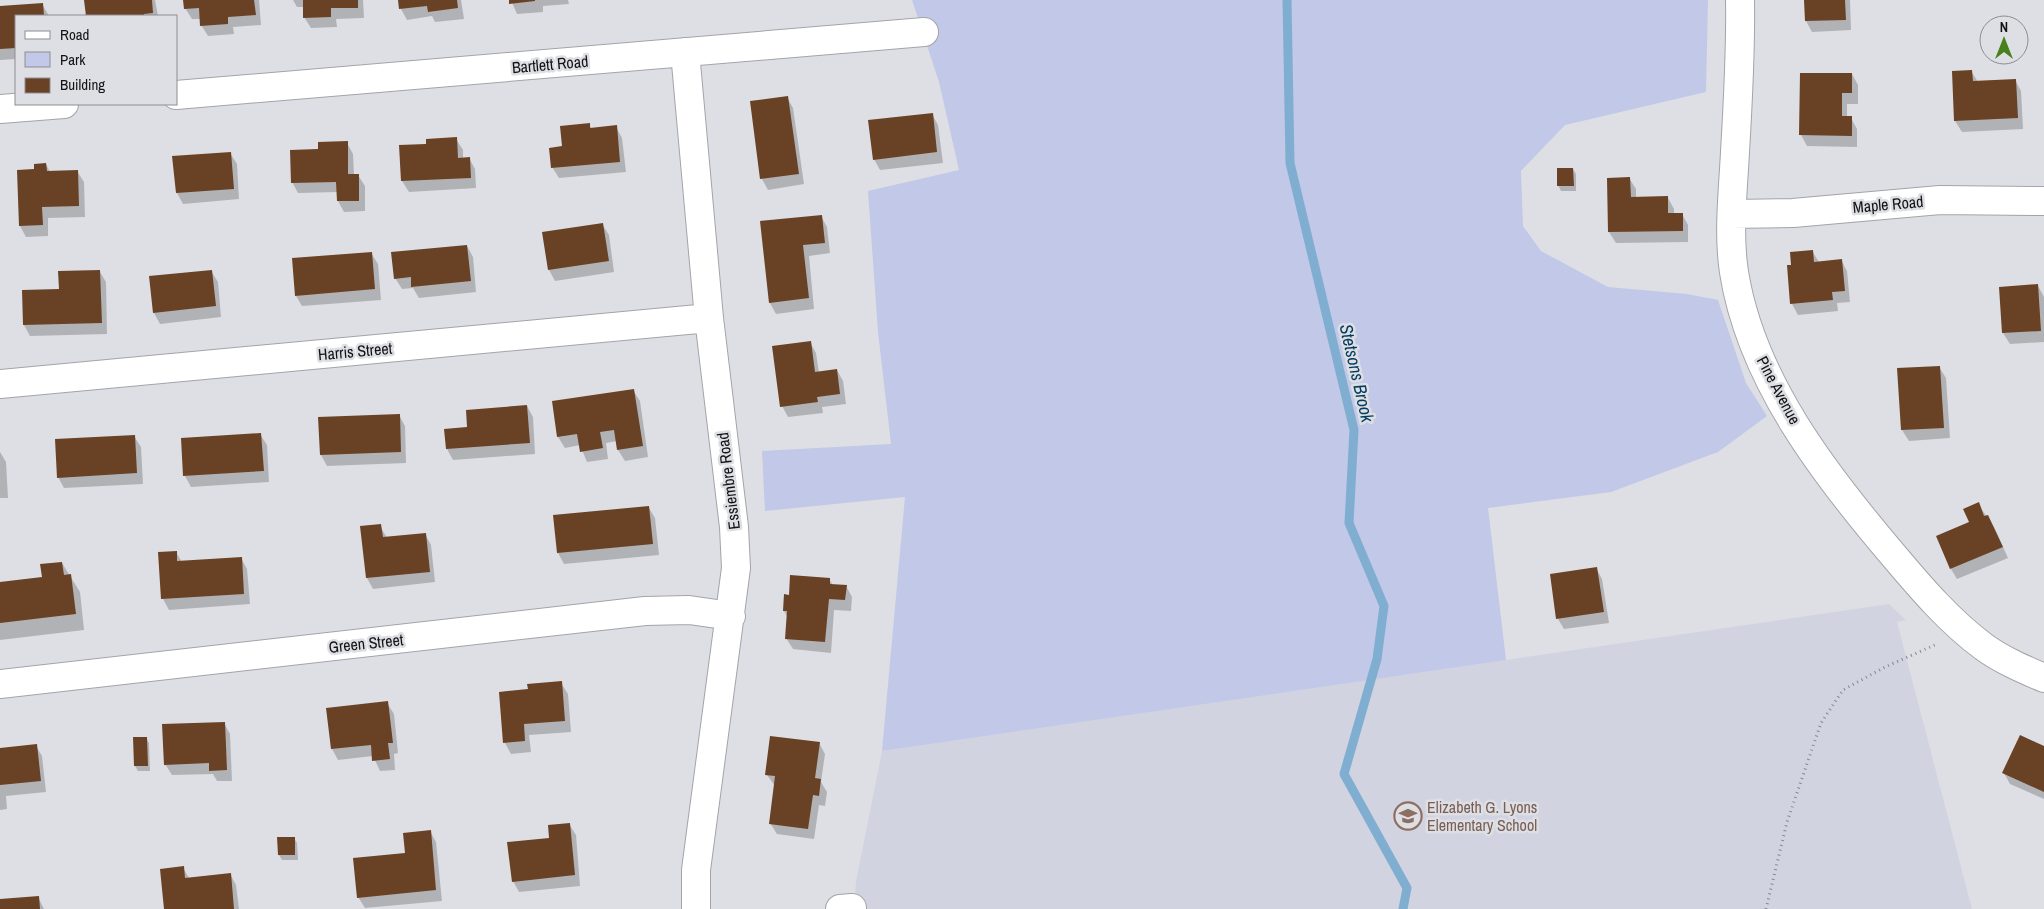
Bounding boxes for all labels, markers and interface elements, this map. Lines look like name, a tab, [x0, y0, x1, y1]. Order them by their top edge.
legend	[15, 15, 178, 105]
north arrow	[1979, 15, 2029, 65]
text: N	[2000, 18, 2008, 36]
text: Road	[60, 24, 89, 45]
text: Park	[60, 49, 86, 70]
street label: Bartlett Road	[511, 50, 589, 78]
text: Building	[60, 74, 105, 95]
street label: Maple Road	[1852, 190, 1924, 218]
water label: Stetsons Brook	[1334, 321, 1381, 425]
street label: Harris Street	[317, 337, 393, 365]
street label: Pine Avenue	[1752, 352, 1806, 428]
street label: Essiembre Road	[711, 431, 745, 531]
street label: Green Street	[327, 628, 405, 658]
place label: Elizabeth G. Lyons Elementary School	[1427, 796, 1537, 836]
school or university icon: Elizabeth G. Lyons Elementary School	[1393, 801, 1423, 831]

